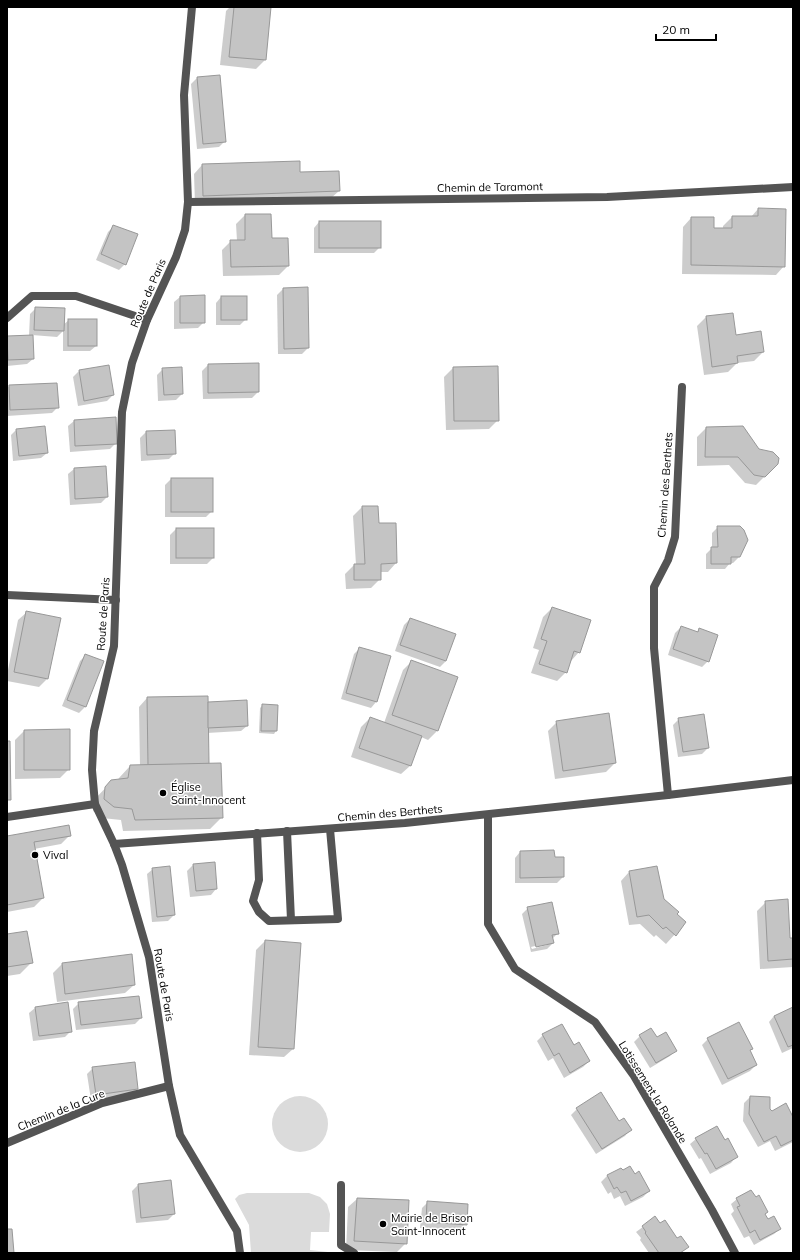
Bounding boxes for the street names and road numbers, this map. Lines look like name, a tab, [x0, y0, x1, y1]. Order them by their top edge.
street label: Chemin de Taramont	[437, 179, 543, 195]
street label: Route de Paris	[127, 256, 169, 330]
street label: Chemin des Berthets	[654, 432, 676, 538]
street label: Route de Paris	[93, 577, 113, 651]
street label: Chemin des Berthets	[337, 801, 443, 825]
street label: Route de Paris	[151, 947, 177, 1023]
street label: Lotissement la Rolande	[616, 1038, 690, 1146]
street label: Chemin de la Cure	[15, 1086, 107, 1134]

